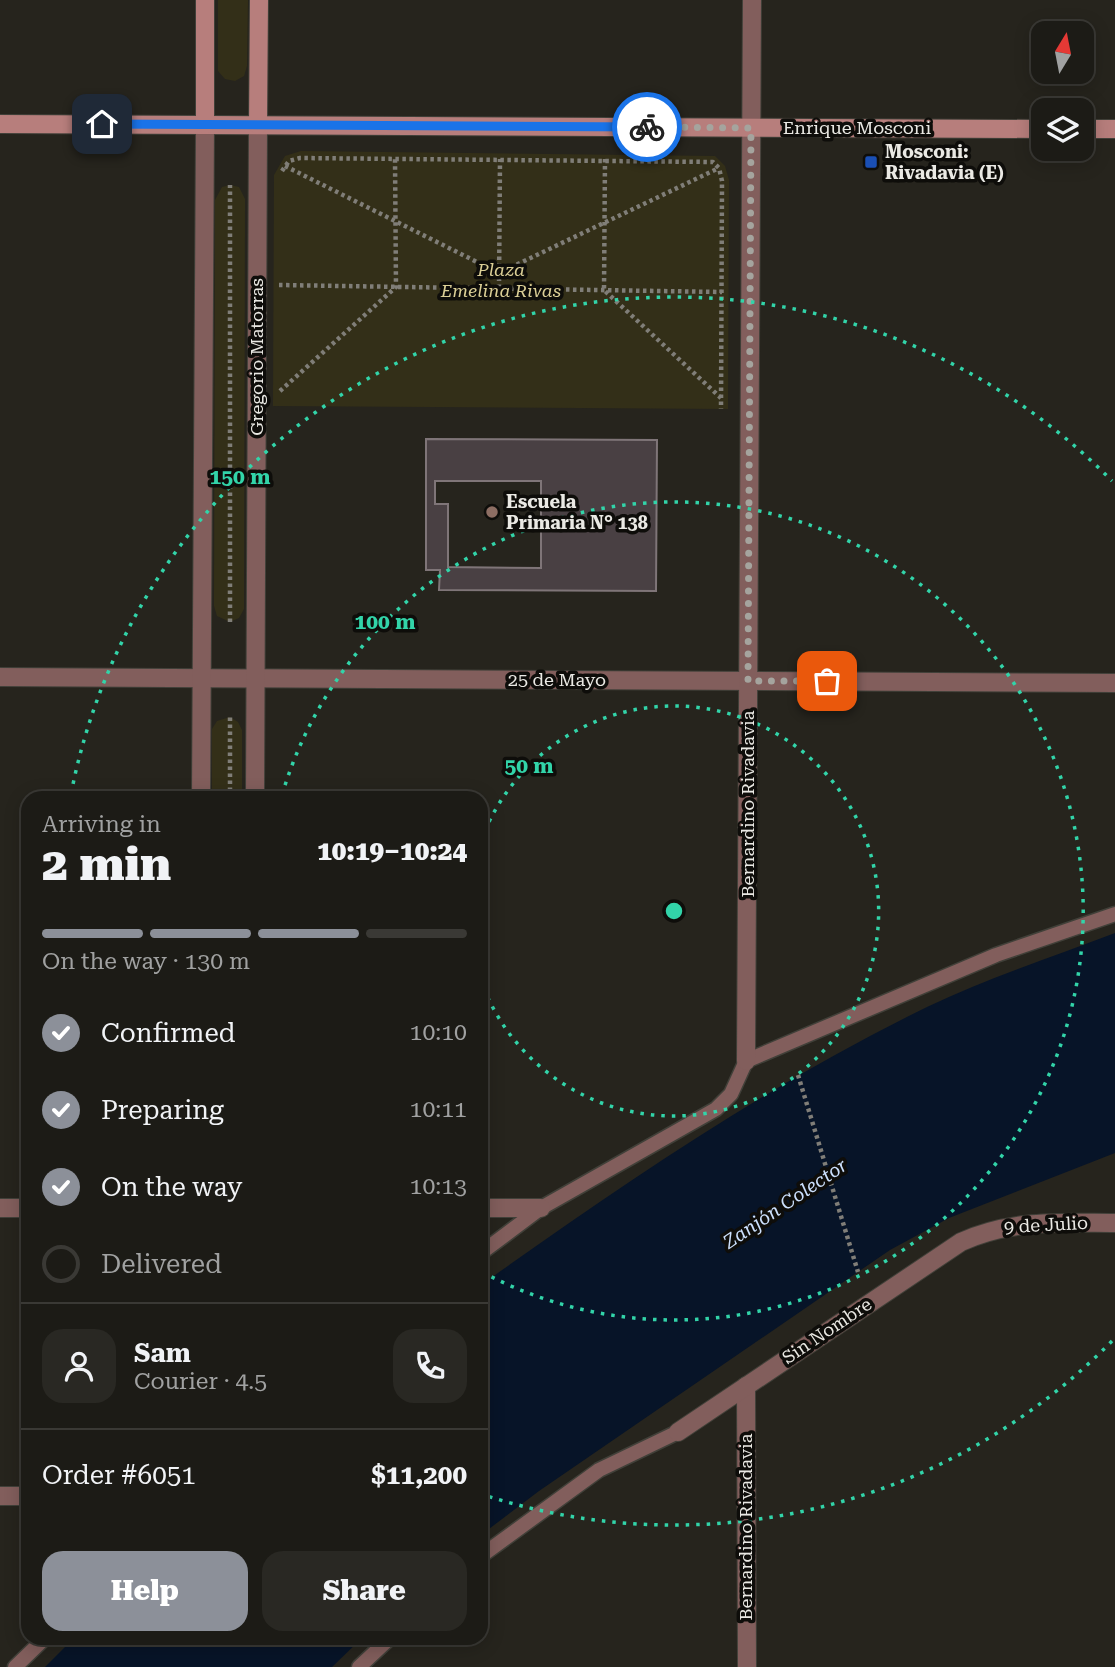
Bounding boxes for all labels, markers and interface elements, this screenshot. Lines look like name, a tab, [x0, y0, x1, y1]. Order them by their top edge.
north arrow	[1031, 21, 1094, 84]
map controls	[1031, 21, 1094, 161]
courier	[612, 92, 682, 162]
pin	[72, 94, 132, 154]
button: layers	[1031, 98, 1094, 161]
icon: home	[83, 105, 121, 143]
icon: bike	[628, 108, 666, 146]
street label: Enrique Mosconi	[783, 117, 931, 138]
place label: Mosconi: Rivadavia (E)	[885, 141, 1004, 183]
marker: Mosconi: Rivadavia (E)	[863, 154, 879, 170]
park label: Plaza Emelina Rivas	[440, 259, 561, 301]
street label: Gregorio Matorras	[246, 278, 267, 436]
text: 150 m	[210, 465, 270, 489]
place label: Escuela Primaria N° 138	[506, 491, 648, 533]
marker: Escuela Primaria N° 138	[484, 504, 500, 520]
text: 100 m	[355, 610, 415, 634]
pin	[797, 651, 857, 711]
icon: bag	[808, 662, 846, 700]
street label: 25 de Mayo	[508, 669, 606, 690]
street label: Bernardino Rivadavia	[737, 710, 758, 898]
text: 50 m	[504, 754, 554, 778]
text: Arriving in	[42, 811, 161, 838]
text: 10:19–10:24	[317, 836, 467, 866]
text: 2 min	[42, 837, 171, 891]
centre of rings	[662, 899, 686, 923]
text: On the way · 130 m	[42, 948, 250, 975]
icon: check	[42, 1014, 80, 1052]
text: Confirmed	[101, 1018, 236, 1048]
text: 10:10	[410, 1019, 467, 1046]
icon: check	[42, 1091, 80, 1129]
text: Preparing	[101, 1095, 224, 1125]
text: 10:11	[410, 1096, 467, 1123]
water label: Zanjón Colector	[718, 1154, 852, 1254]
icon: check	[42, 1168, 80, 1206]
text: On the way	[101, 1172, 242, 1202]
text: 10:13	[410, 1173, 467, 1200]
street label: 9 de Julio	[1003, 1212, 1089, 1237]
text: Delivered	[101, 1249, 222, 1279]
street label: Sin Nombre	[778, 1293, 875, 1368]
button: person	[42, 1329, 116, 1403]
button: phone	[393, 1329, 467, 1403]
text: Sam	[134, 1338, 191, 1368]
text: Courier · 4.5	[134, 1368, 267, 1395]
street label: Bernardino Rivadavia	[735, 1433, 756, 1621]
text: Order #6051	[42, 1460, 196, 1490]
text: $11,200	[371, 1460, 467, 1490]
button: Help	[42, 1551, 248, 1631]
button: Share	[262, 1551, 467, 1631]

